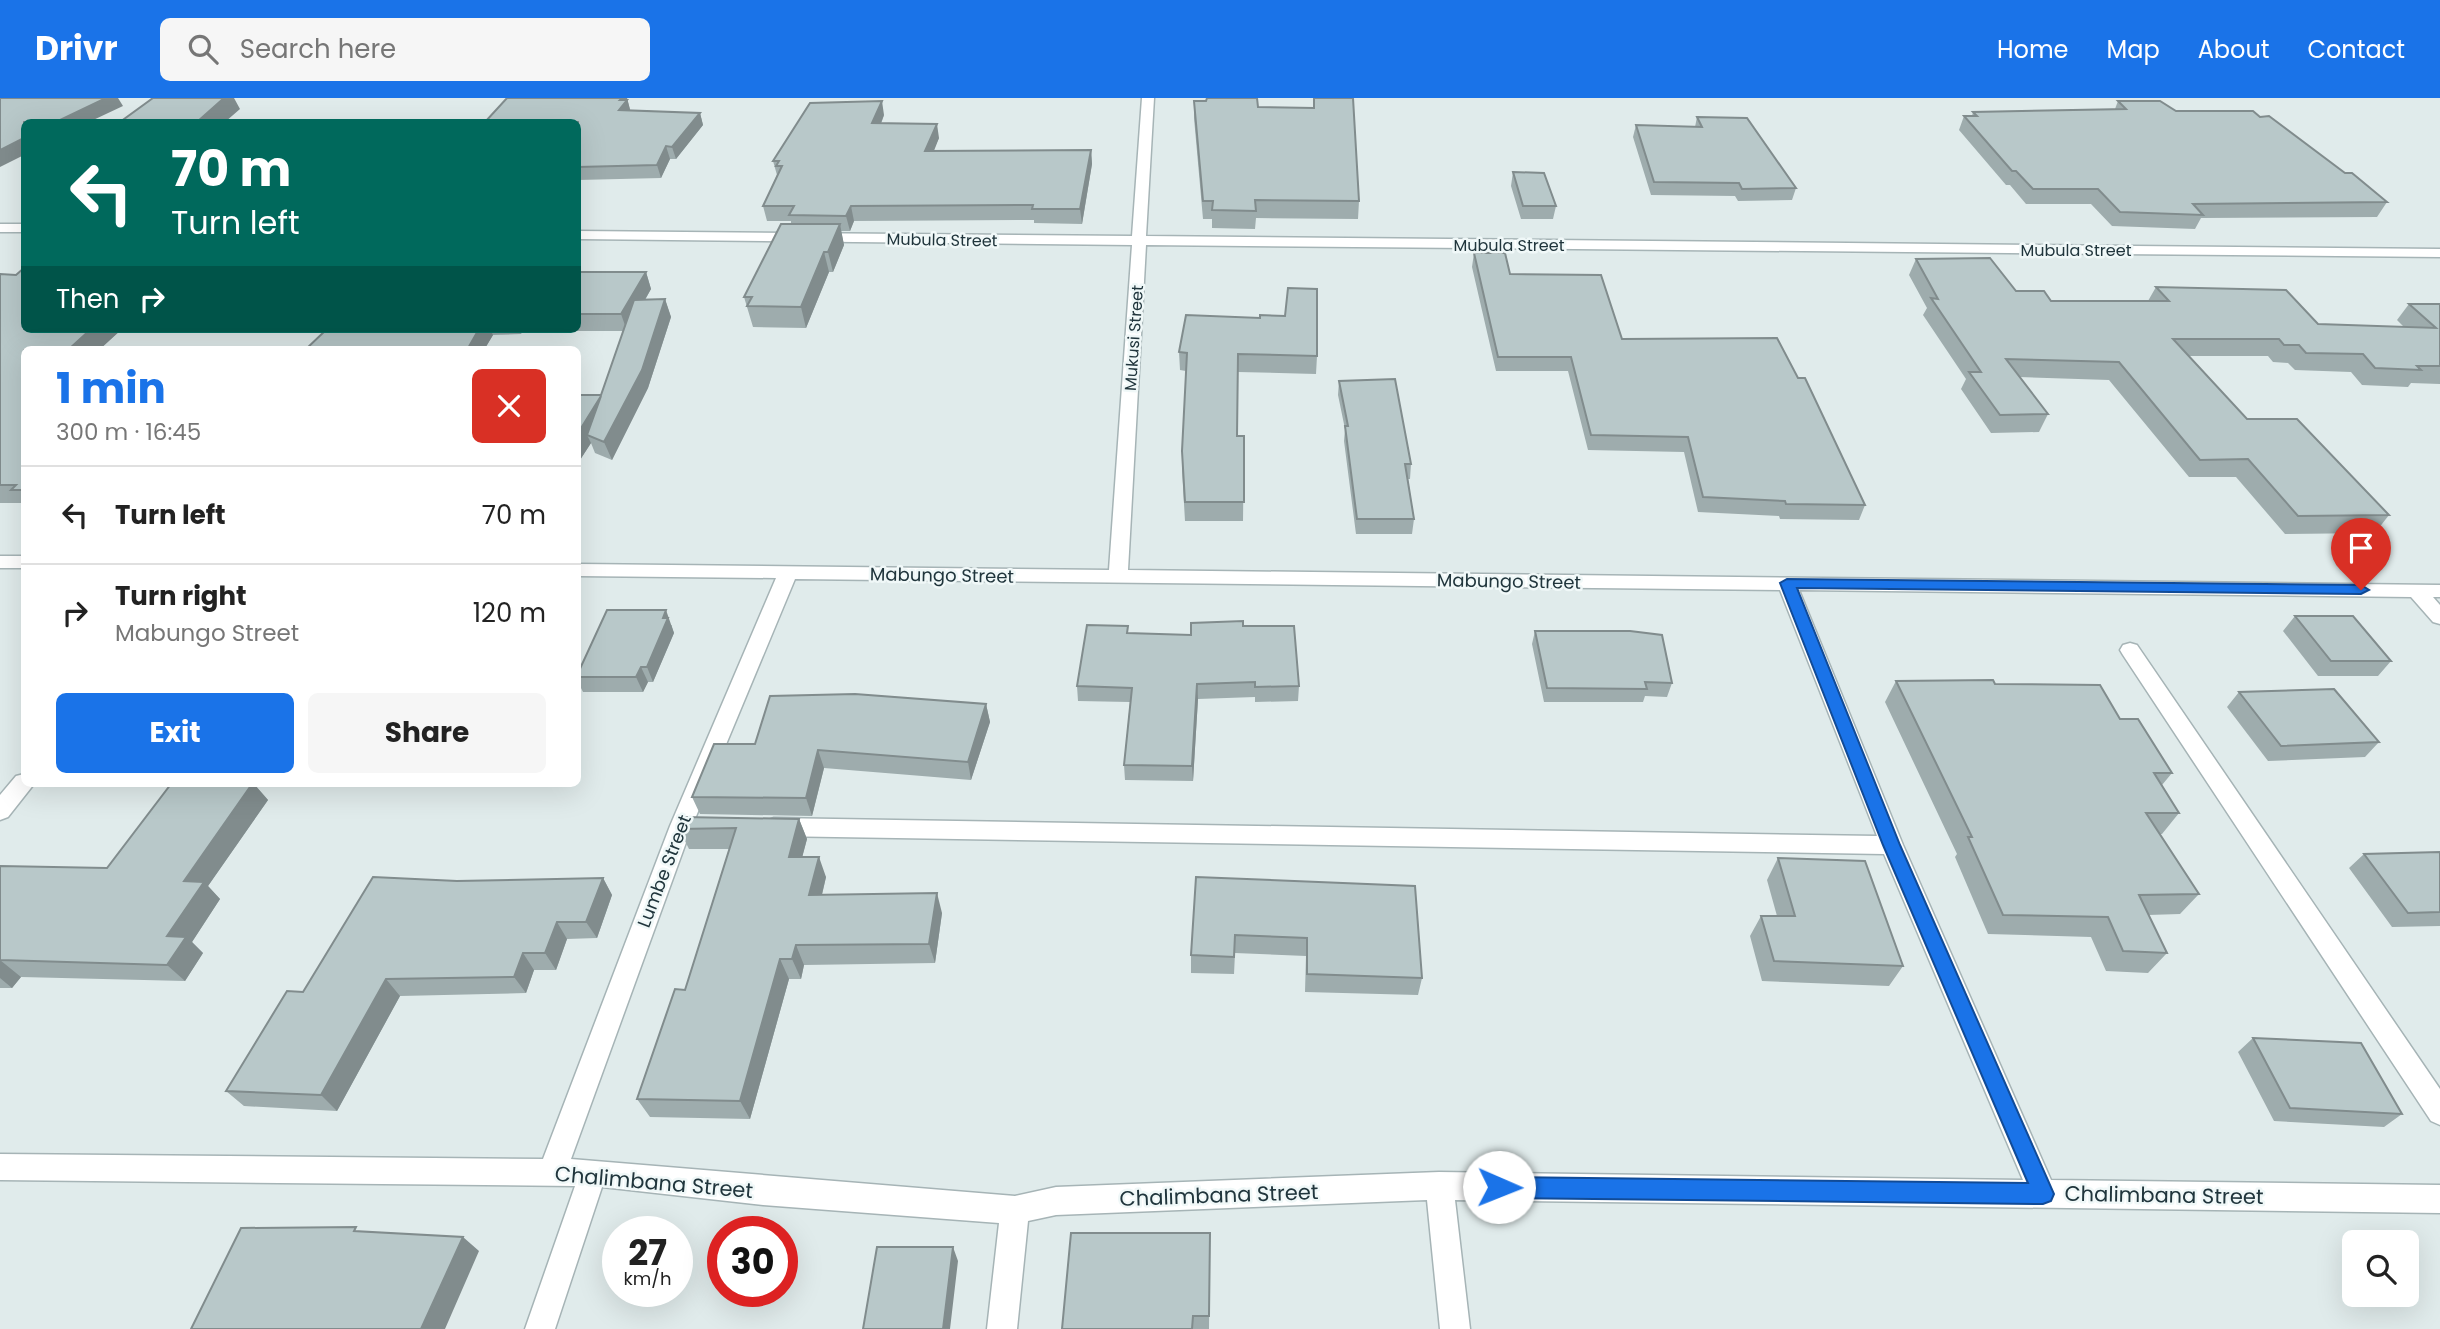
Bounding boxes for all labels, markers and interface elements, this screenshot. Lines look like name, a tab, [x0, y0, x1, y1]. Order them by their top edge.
search box	[160, 18, 650, 81]
text: Drivr	[35, 25, 118, 72]
icon: search	[184, 30, 222, 68]
text: Search here	[240, 31, 396, 67]
text: Home	[1997, 33, 2069, 66]
text: Map	[2107, 33, 2160, 66]
text: About	[2198, 33, 2269, 66]
text: Contact	[2307, 33, 2405, 66]
text: 70 m	[171, 135, 291, 203]
icon: left	[56, 147, 147, 238]
text: Turn left	[171, 200, 300, 245]
street label: Mubula Street	[886, 228, 998, 252]
street label: Mubula Street	[1454, 234, 1565, 257]
street label: Mubula Street	[2021, 239, 2132, 262]
icon: right	[133, 280, 171, 318]
text: Then	[56, 281, 119, 317]
street label: Mukusi Street	[1119, 284, 1149, 392]
text: 1 min	[56, 359, 166, 418]
button: close	[472, 369, 546, 443]
text: 300 m · 16:45	[56, 416, 201, 448]
icon: left	[56, 496, 94, 534]
text: Turn left	[115, 497, 226, 533]
text: 70 m	[482, 497, 546, 533]
pin	[2331, 518, 2391, 590]
icon: arrive	[2342, 529, 2380, 567]
street label: Mabungo Street	[870, 561, 1014, 589]
street label: Mabungo Street	[1437, 567, 1581, 595]
text: Turn right	[115, 578, 247, 614]
icon: right	[56, 594, 94, 632]
text: 120 m	[473, 595, 546, 631]
text: Mabungo Street	[115, 617, 299, 649]
button: Exit	[56, 693, 294, 773]
button: Share	[308, 693, 546, 773]
street label: Lumbe Street	[631, 811, 697, 931]
position arrow	[1462, 1150, 1536, 1224]
street label: Chalimbana Street	[554, 1159, 754, 1205]
street label: Chalimbana Street	[1119, 1177, 1319, 1213]
street label: Chalimbana Street	[2064, 1179, 2264, 1211]
speed limit sign: 30	[707, 1216, 798, 1307]
text: 27	[628, 1228, 667, 1277]
map controls	[2342, 1230, 2419, 1307]
button: search	[2342, 1230, 2419, 1307]
text: km/h	[624, 1266, 671, 1291]

